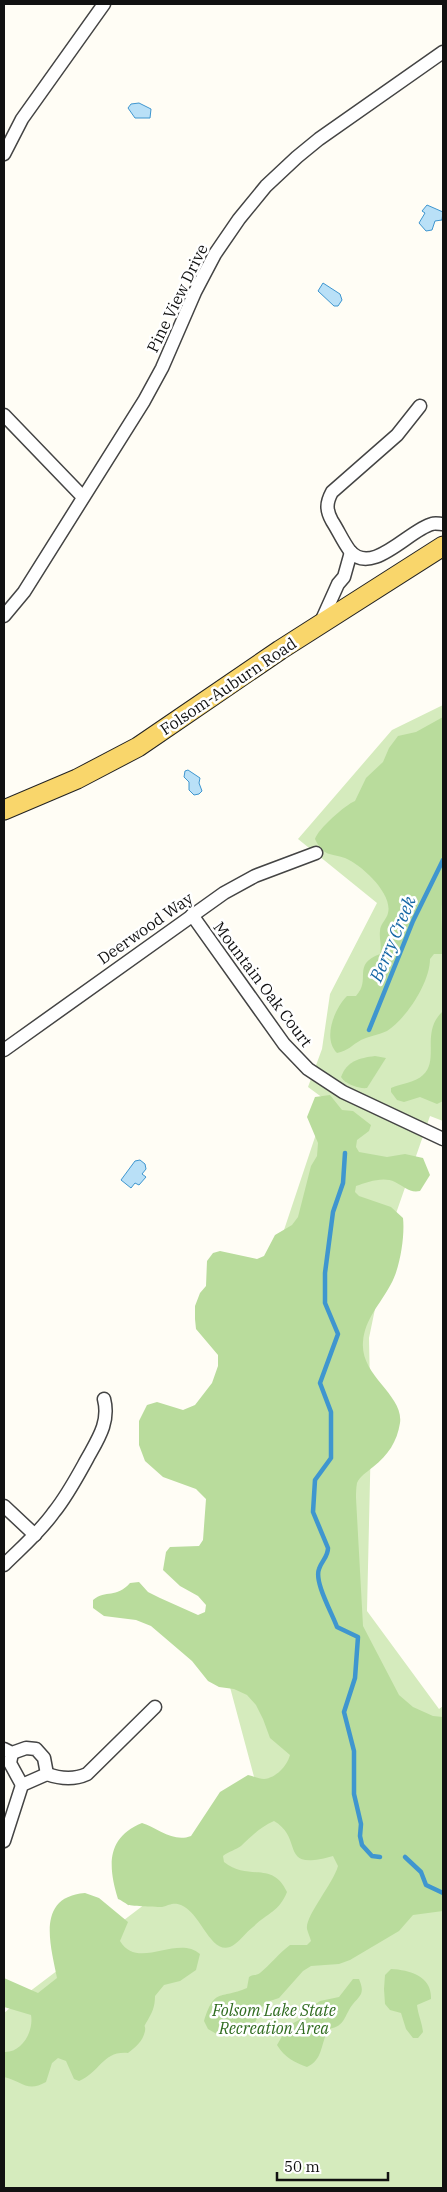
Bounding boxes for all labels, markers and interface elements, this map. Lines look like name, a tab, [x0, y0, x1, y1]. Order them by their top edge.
street label: Pine View Drive	[142, 241, 212, 355]
street label: Folsom-Auburn Road	[156, 633, 300, 739]
street label: Deerwood Way	[93, 887, 197, 968]
water label: Berry Creek	[364, 892, 421, 986]
street label: Mountain Oak Court	[209, 917, 317, 1051]
park label: Folsom Lake State Recreation Area	[211, 2000, 336, 2038]
scale bar	[277, 2150, 388, 2182]
text: 50 m	[284, 2157, 320, 2176]

